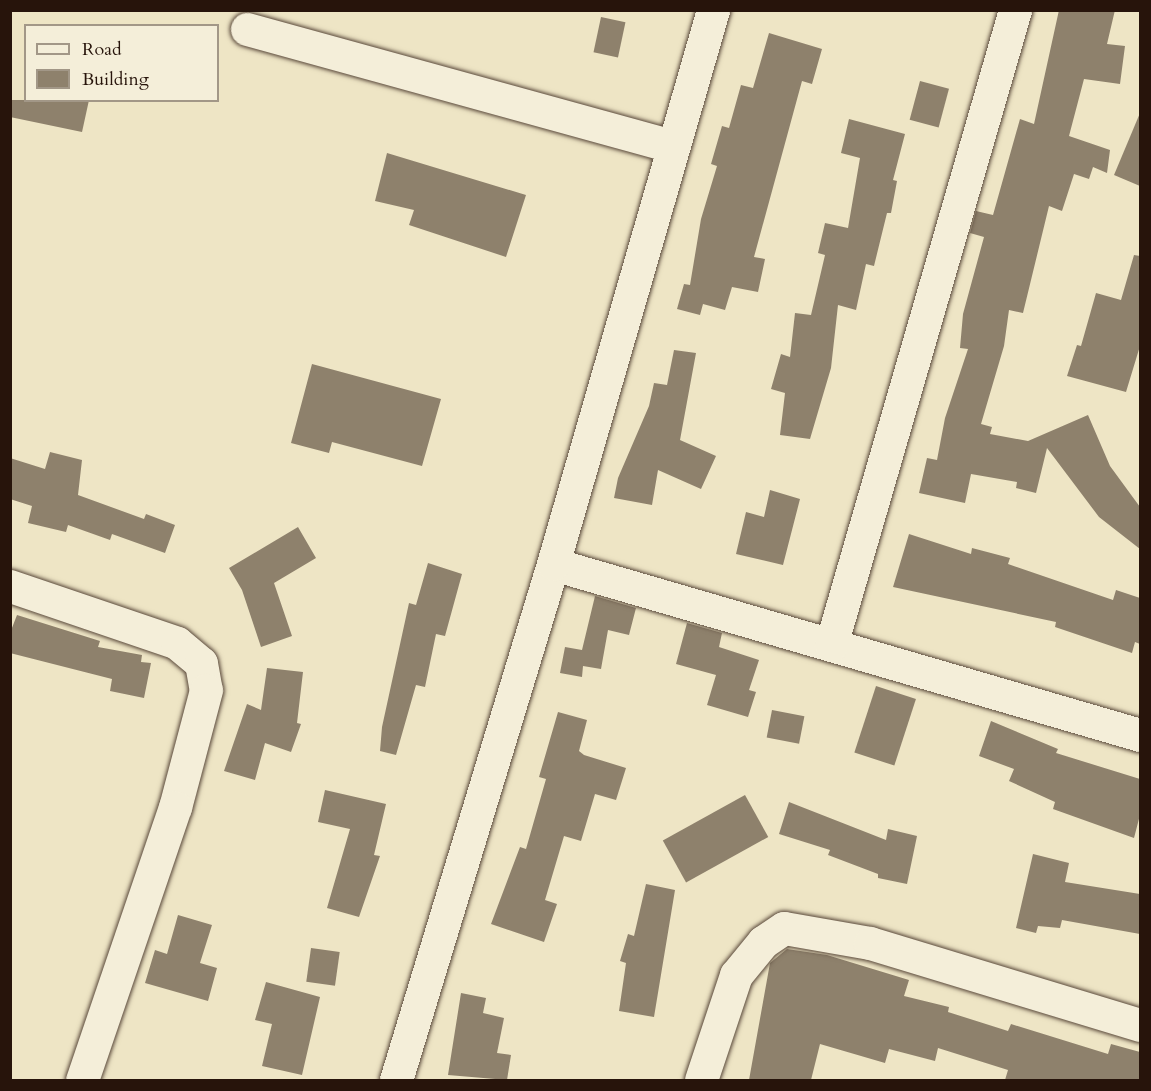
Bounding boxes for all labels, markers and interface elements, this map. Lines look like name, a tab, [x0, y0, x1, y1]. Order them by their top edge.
legend	[24, 24, 219, 102]
text: Road	[82, 37, 122, 62]
text: Building	[82, 67, 149, 92]

